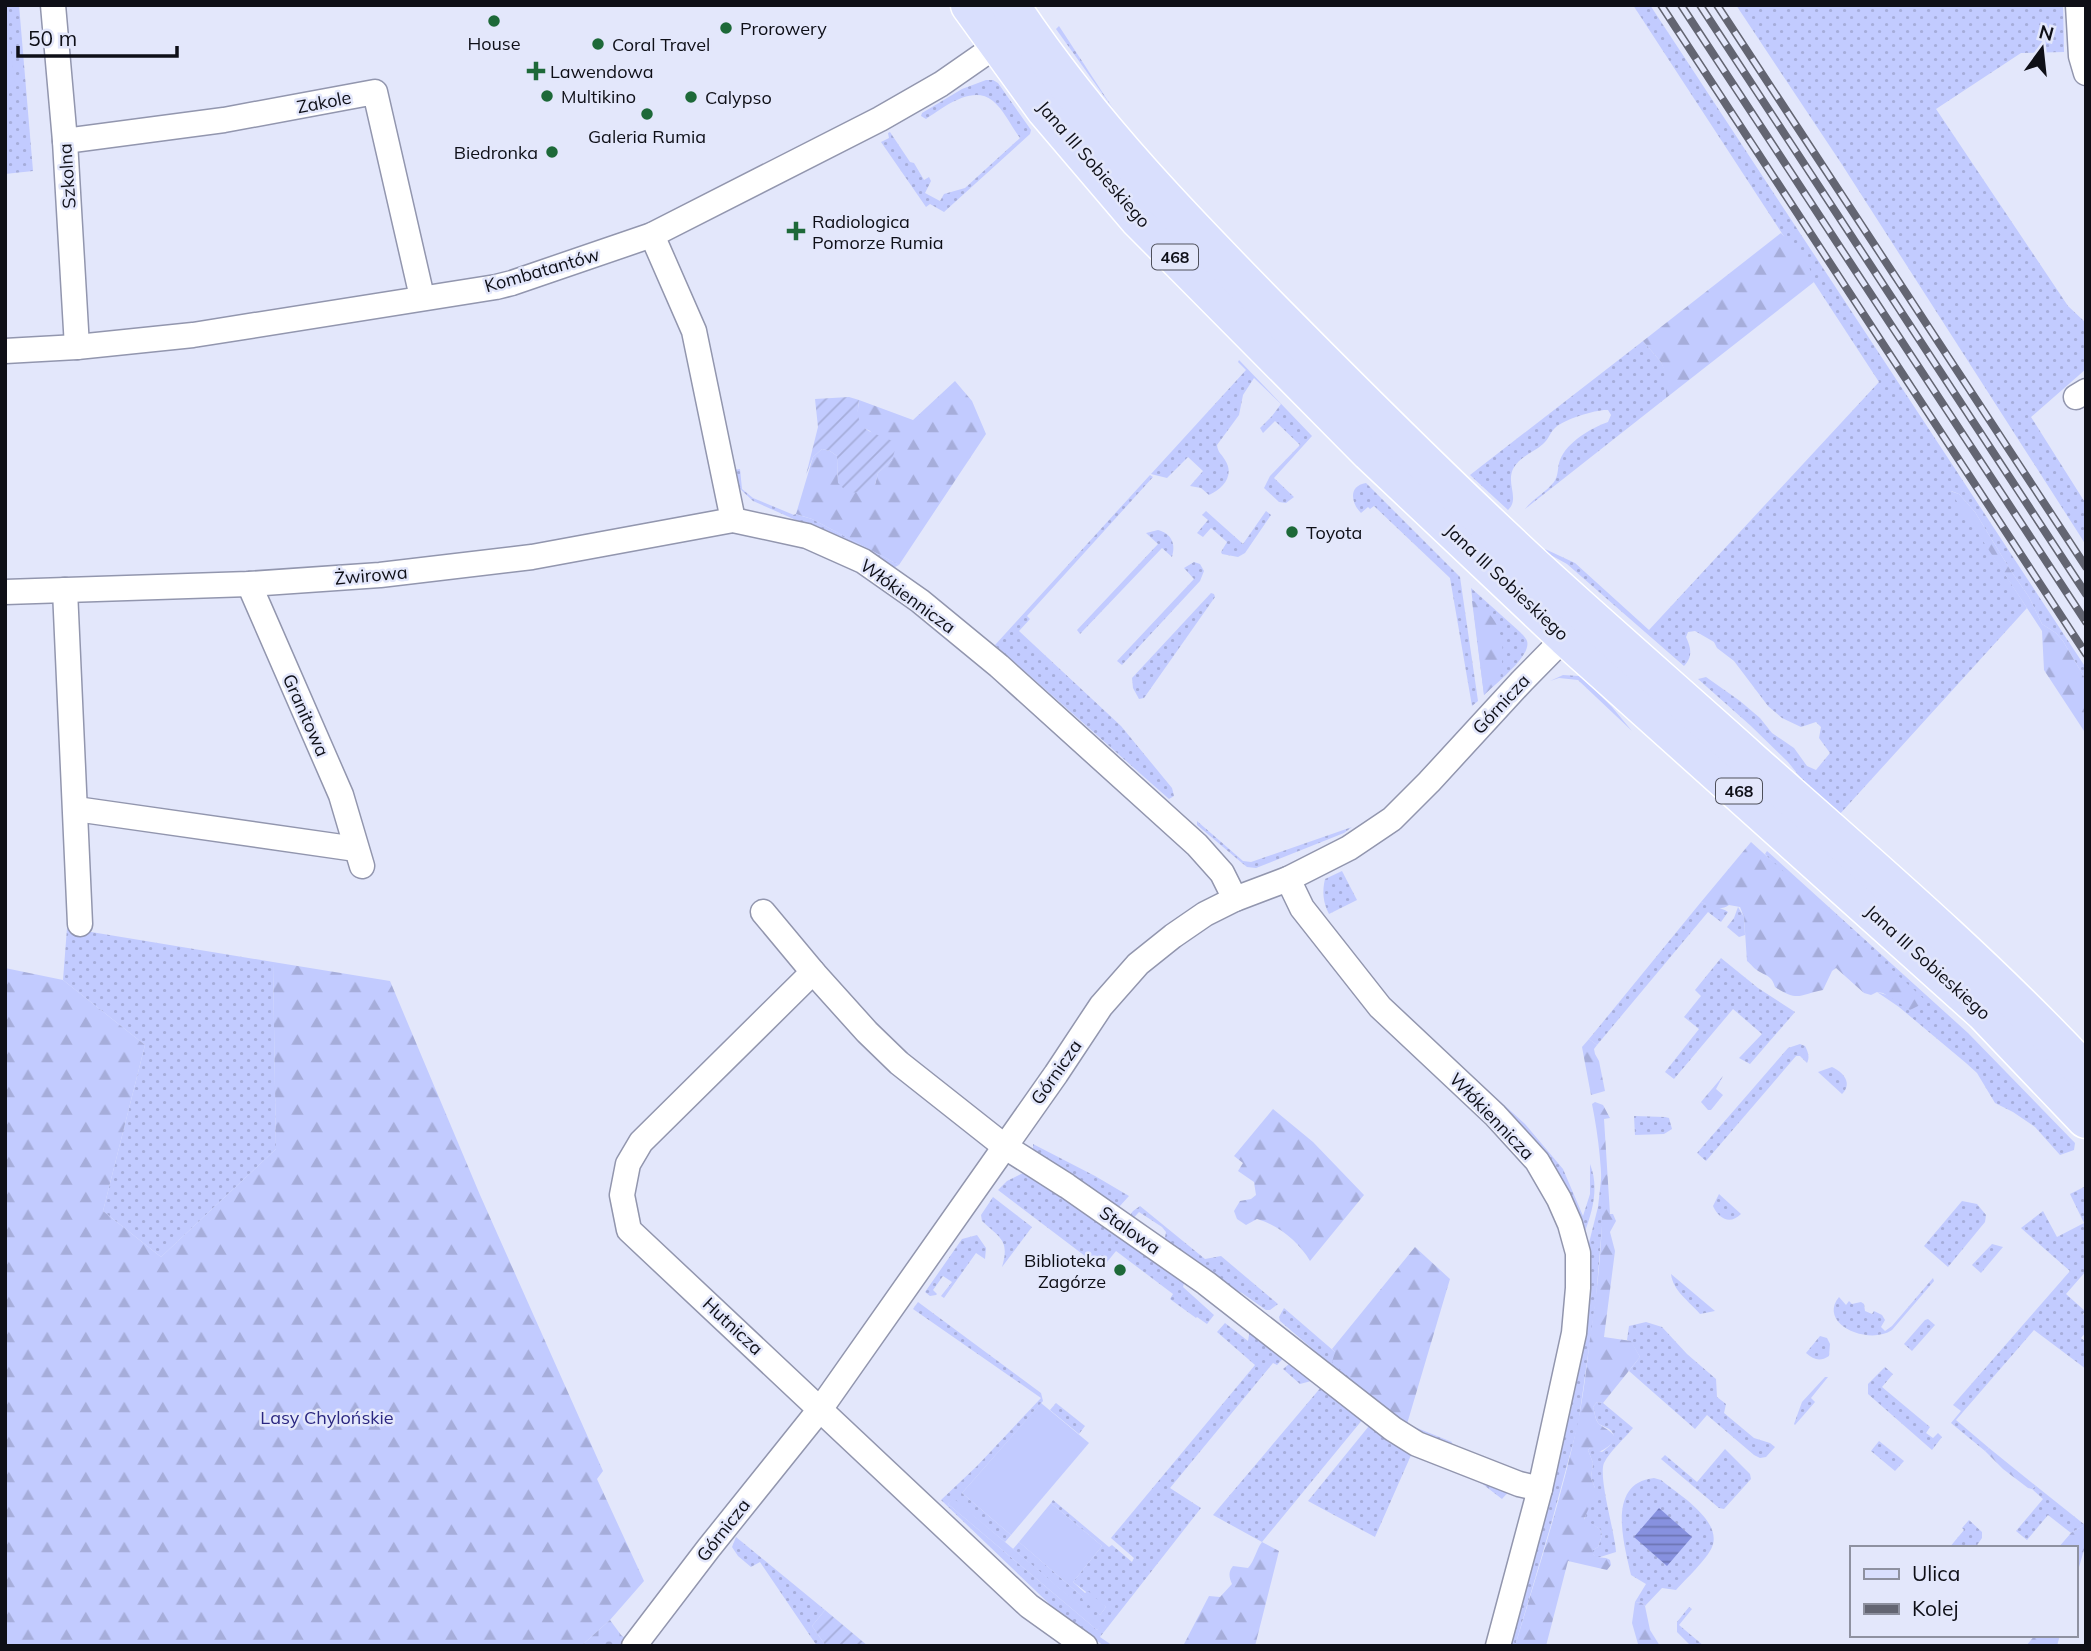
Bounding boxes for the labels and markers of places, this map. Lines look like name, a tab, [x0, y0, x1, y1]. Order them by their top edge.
marker: House	[486, 13, 502, 29]
place label: Prorowery	[740, 17, 827, 40]
marker: Prorowery	[718, 20, 734, 36]
place label: House	[467, 32, 521, 55]
place label: Coral Travel	[612, 33, 710, 56]
marker: Coral Travel	[590, 36, 606, 52]
place label: Lawendowa	[550, 60, 654, 83]
marker: Lawendowa	[528, 63, 544, 79]
place label: Multikino	[561, 85, 636, 108]
place label: Calypso	[705, 86, 772, 109]
marker: Multikino	[539, 88, 555, 104]
marker: Calypso	[683, 89, 699, 105]
marker: Galeria Rumia	[639, 106, 655, 122]
place label: Galeria Rumia	[588, 125, 706, 148]
place label: Biedronka	[454, 141, 538, 164]
marker: Biedronka	[544, 144, 560, 160]
place label: Radiologica Pomorze Rumia	[812, 210, 944, 254]
marker: Radiologica Pomorze Rumia	[786, 221, 806, 241]
place label: Toyota	[1306, 521, 1362, 544]
marker: Toyota	[1284, 524, 1300, 540]
place label: Biblioteka Zagórze	[1024, 1249, 1106, 1293]
marker: Biblioteka Zagórze	[1112, 1262, 1128, 1278]

